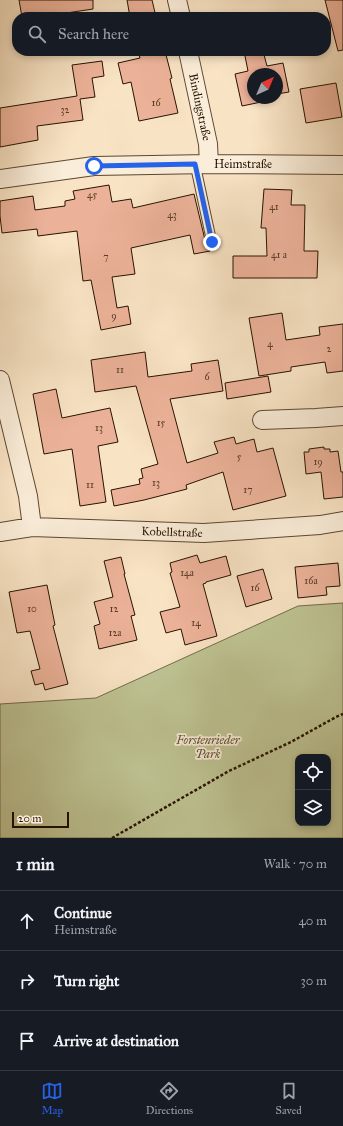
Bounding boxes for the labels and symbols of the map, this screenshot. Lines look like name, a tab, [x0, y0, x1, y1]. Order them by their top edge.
north arrow	[247, 68, 283, 104]
street label: Bindingstraße	[185, 72, 214, 142]
house number: 16	[151, 97, 161, 109]
house number: 32	[61, 104, 70, 116]
route start	[85, 157, 103, 175]
street label: Heimstraße	[214, 157, 272, 171]
house number: 45	[87, 189, 97, 201]
house number: 41	[269, 201, 279, 213]
house number: 43	[167, 209, 177, 221]
route end	[203, 233, 221, 251]
house number: 41 a	[271, 249, 288, 261]
house number: 7	[103, 251, 109, 263]
house number: 9	[111, 310, 117, 322]
house number: 4	[267, 338, 273, 350]
house number: 2	[327, 343, 332, 355]
house number: 11	[116, 364, 124, 376]
house number: 6	[204, 371, 210, 383]
house number: 15	[157, 417, 166, 429]
house number: 13	[95, 422, 103, 434]
house number: 5	[237, 451, 242, 463]
house number: 19	[313, 456, 323, 468]
house number: 13	[152, 477, 160, 489]
house number: 11	[86, 479, 94, 491]
house number: 17	[243, 484, 253, 496]
street label: Kobellstraße	[141, 524, 203, 540]
house number: 14a	[180, 567, 195, 579]
house number: 16a	[304, 575, 318, 587]
house number: 16	[250, 582, 260, 594]
house number: 10	[27, 603, 37, 615]
house number: 12	[110, 603, 119, 615]
house number: 14	[191, 617, 201, 629]
house number: 12a	[108, 627, 122, 639]
park label: Forstenrieder Park	[175, 733, 241, 761]
scale bar	[12, 810, 69, 829]

